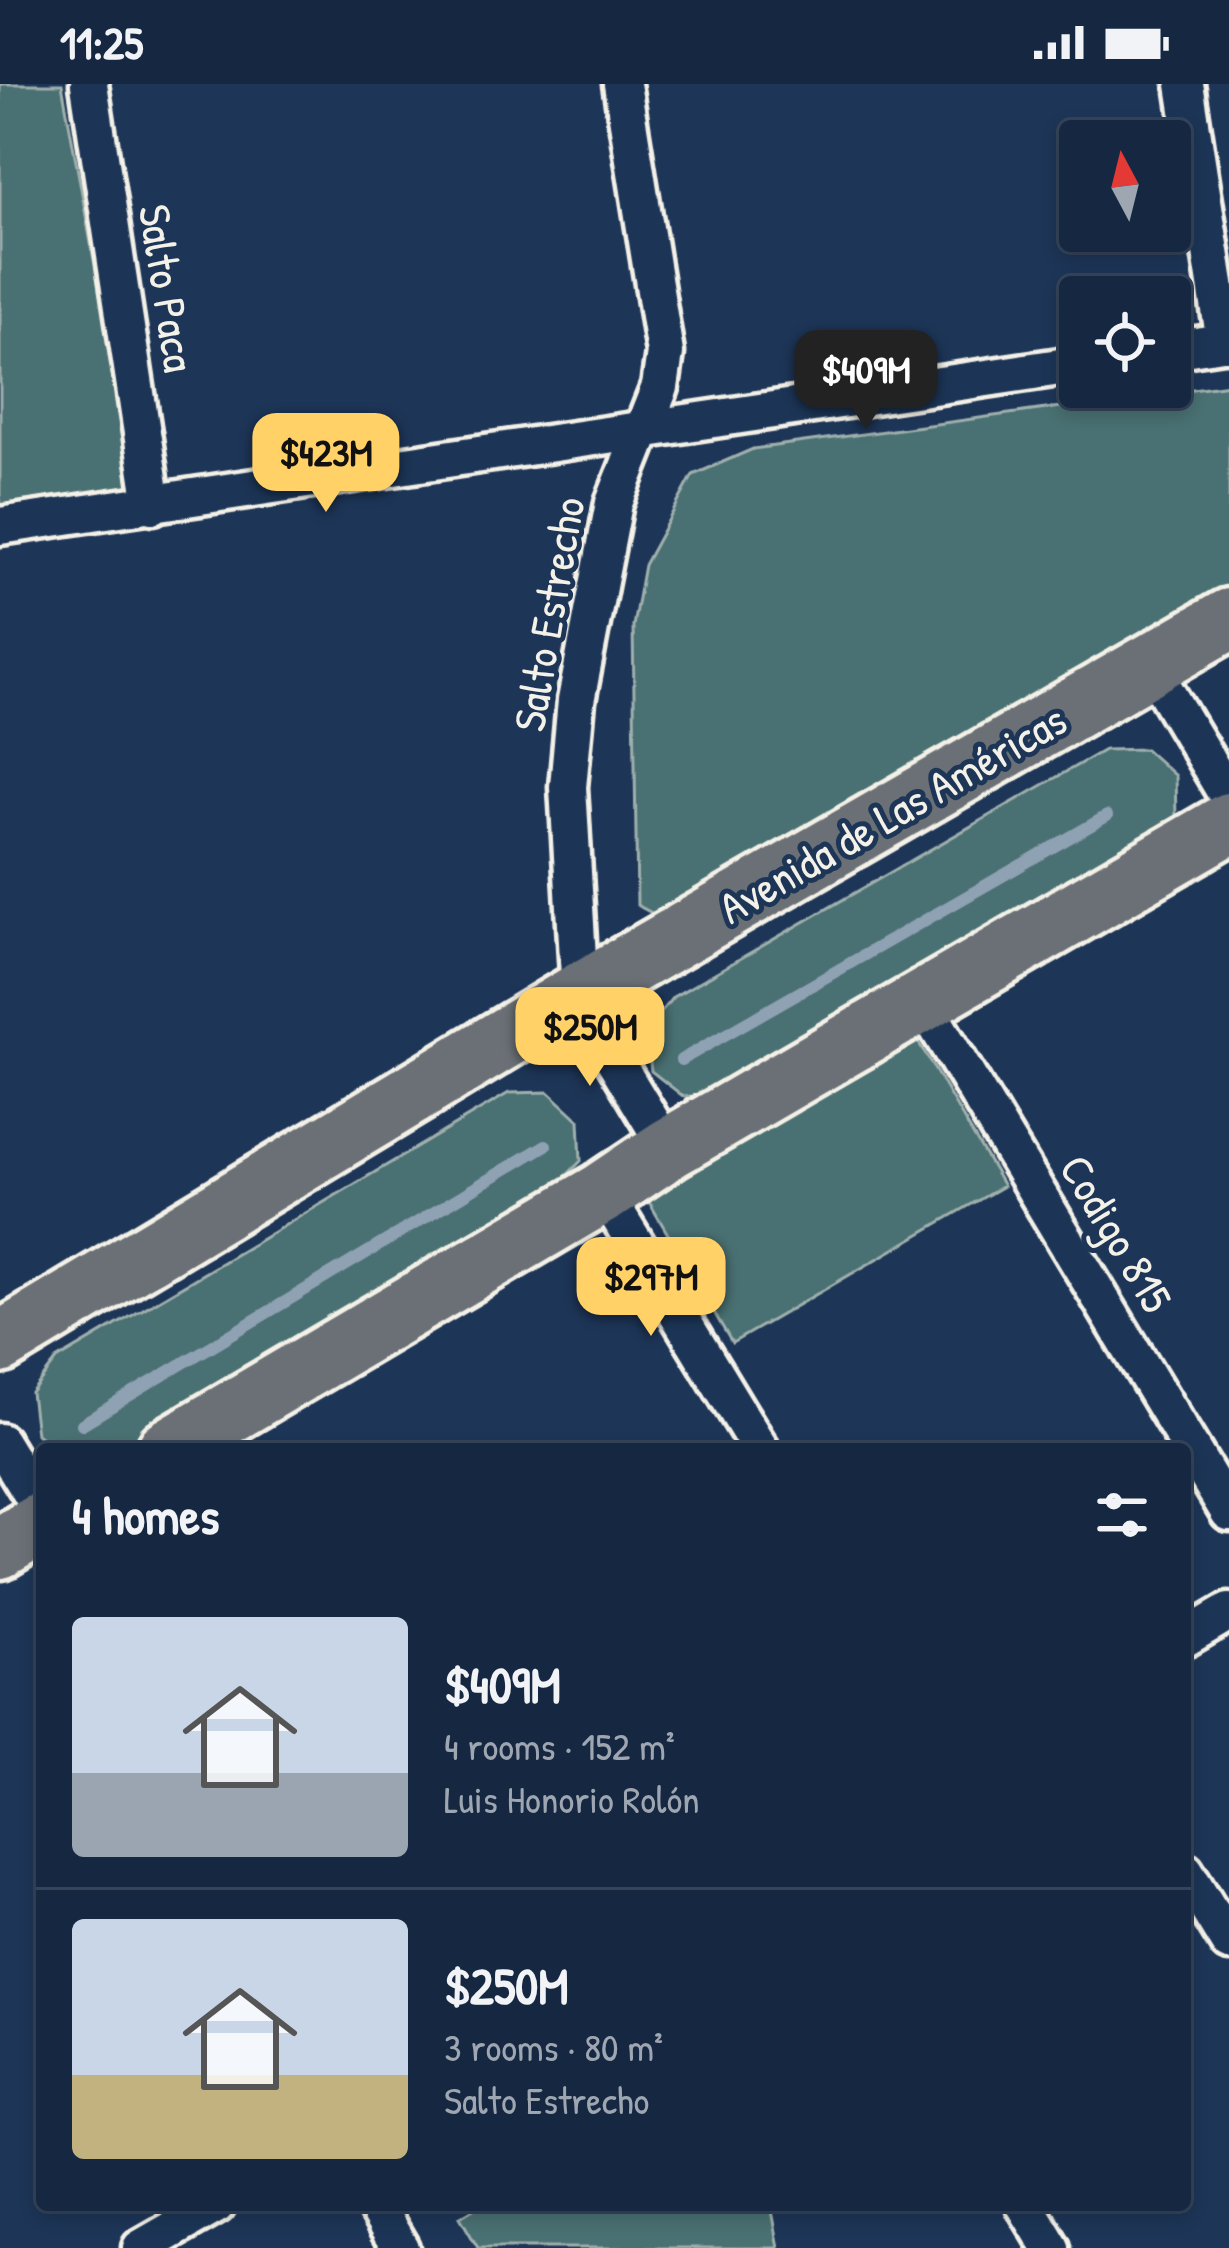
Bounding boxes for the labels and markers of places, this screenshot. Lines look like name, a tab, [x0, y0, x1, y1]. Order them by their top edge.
pin: $409M	[782, 330, 950, 432]
pin: $423M	[242, 413, 410, 515]
pin: $250M	[506, 987, 674, 1089]
pin: $297M	[567, 1237, 735, 1339]

